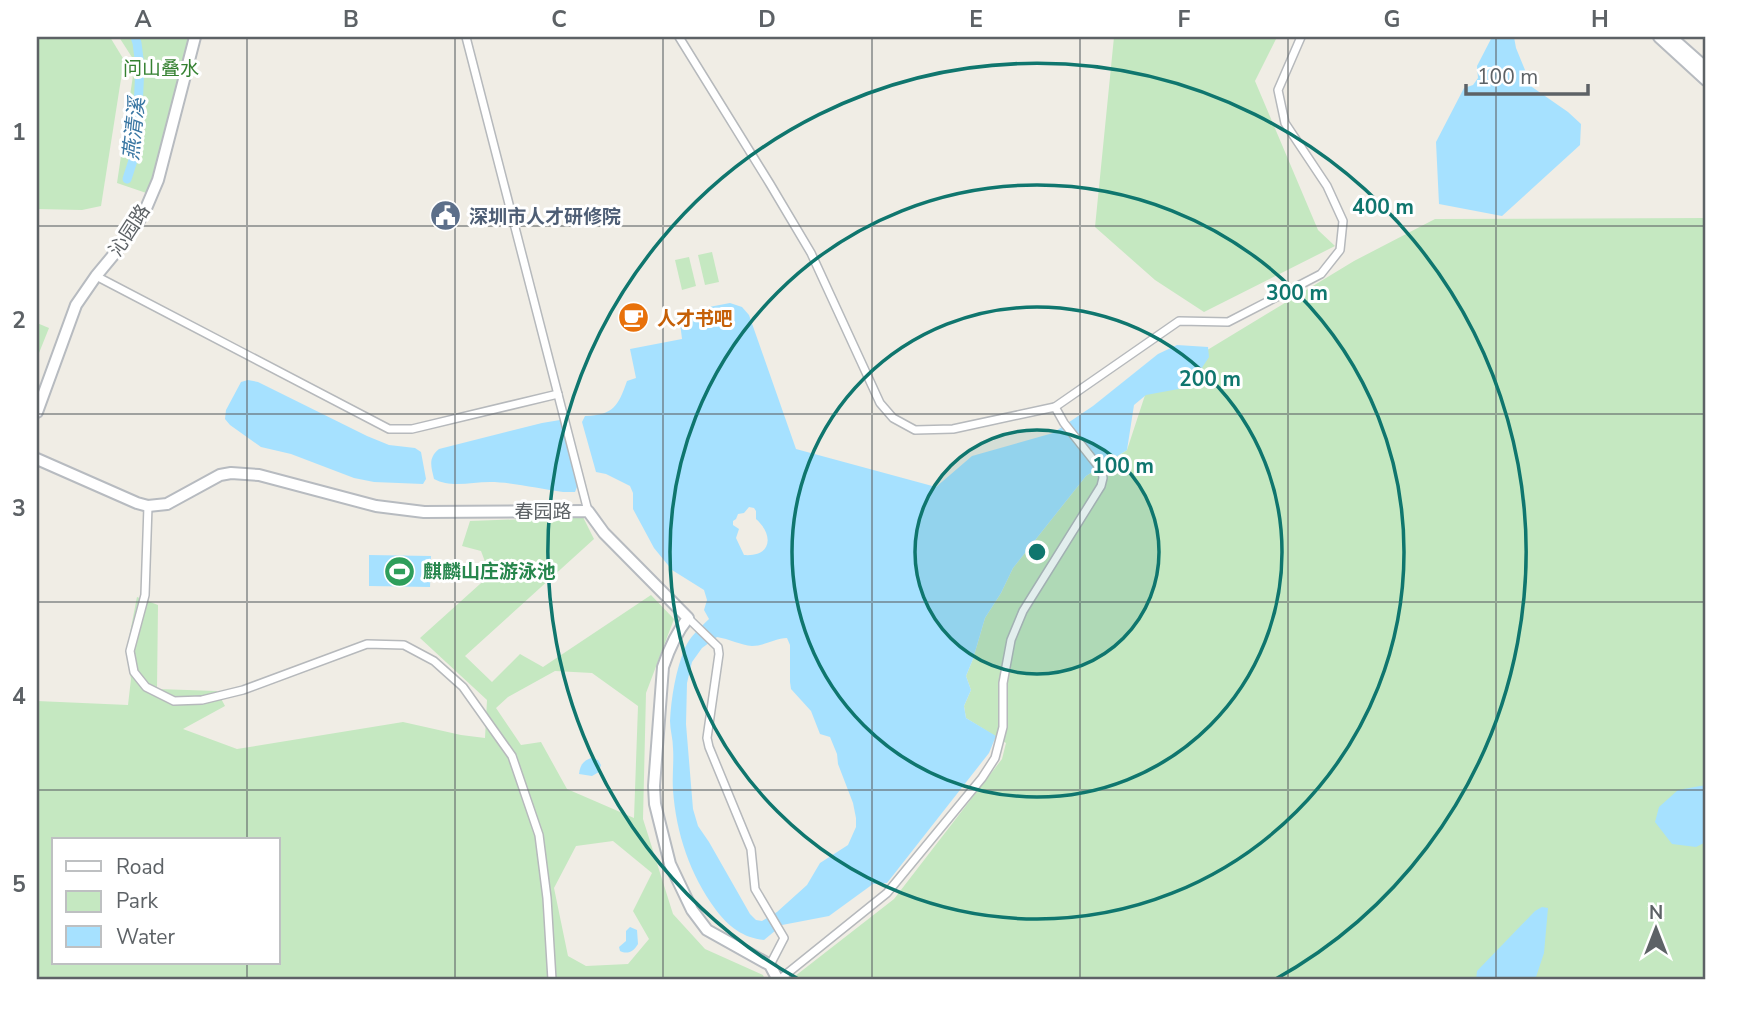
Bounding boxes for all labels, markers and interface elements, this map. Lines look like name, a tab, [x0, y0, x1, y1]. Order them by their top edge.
text: A	[134, 4, 152, 35]
text: B	[343, 4, 359, 35]
text: C	[551, 4, 567, 35]
text: D	[758, 4, 776, 35]
text: E	[969, 4, 983, 35]
text: F	[1178, 4, 1191, 35]
text: G	[1384, 4, 1400, 35]
text: H	[1591, 4, 1609, 35]
scale bar	[1466, 52, 1589, 96]
park label: 问山叠水	[123, 56, 199, 82]
text: 100 m	[1477, 63, 1538, 91]
water label: 燕清溪	[117, 94, 151, 162]
text: 1	[12, 117, 26, 148]
text: 400 m	[1352, 193, 1414, 221]
public building icon: 深圳市人才研修院	[429, 199, 463, 233]
street label: 沁园路	[103, 200, 156, 262]
place label: 深圳市人才研修院	[469, 204, 621, 230]
text: 300 m	[1266, 279, 1328, 307]
cafe icon: 人才书吧	[617, 301, 651, 335]
text: 2	[12, 305, 26, 336]
place label: 人才书吧	[657, 306, 733, 332]
text: 200 m	[1179, 365, 1241, 393]
text: 100 m	[1092, 452, 1154, 480]
text: 3	[12, 493, 26, 524]
street label: 春园路	[514, 499, 572, 525]
centre of rings	[1025, 540, 1049, 564]
sports icon: 麒麟山庄游泳池	[383, 554, 417, 588]
place label: 麒麟山庄游泳池	[423, 559, 556, 585]
text: 4	[12, 681, 26, 712]
legend	[52, 838, 280, 964]
text: Road	[116, 853, 165, 881]
text: 5	[12, 869, 26, 900]
text: Park	[116, 887, 158, 915]
north arrow	[1620, 894, 1690, 964]
text: N	[1649, 900, 1663, 926]
text: Water	[116, 923, 175, 951]

